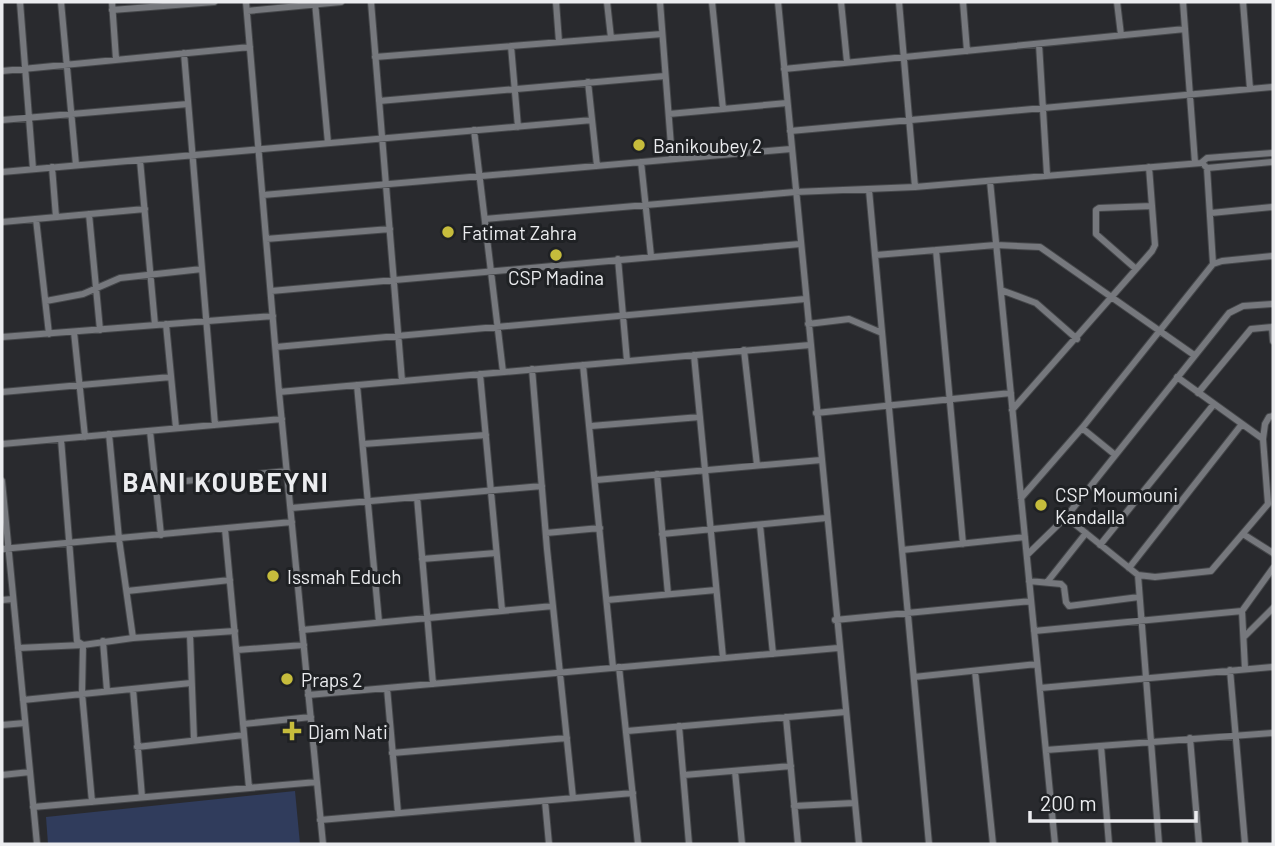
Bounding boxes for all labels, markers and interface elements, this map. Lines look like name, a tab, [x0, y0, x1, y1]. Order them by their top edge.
place label: Banikoubey 2	[653, 134, 762, 157]
marker: Banikoubey 2	[631, 137, 647, 153]
place label: Fatimat Zahra	[462, 221, 577, 244]
marker: Fatimat Zahra	[440, 224, 456, 240]
marker: CSP Madina	[548, 247, 564, 263]
place label: CSP Madina	[508, 266, 604, 289]
district label: BANI KOUBEYNI	[122, 466, 330, 497]
place label: CSP Moumouni Kandalla	[1055, 483, 1178, 528]
marker: CSP Moumouni Kandalla	[1033, 497, 1049, 513]
place label: Issmah Educh	[287, 565, 402, 588]
marker: Issmah Educh	[265, 568, 281, 584]
place label: Praps 2	[301, 668, 362, 691]
marker: Praps 2	[279, 671, 295, 687]
place label: Djam Nati	[308, 720, 388, 743]
marker: Djam Nati	[282, 721, 302, 741]
scale bar	[1030, 780, 1196, 824]
text: 200 m	[1040, 790, 1097, 815]

